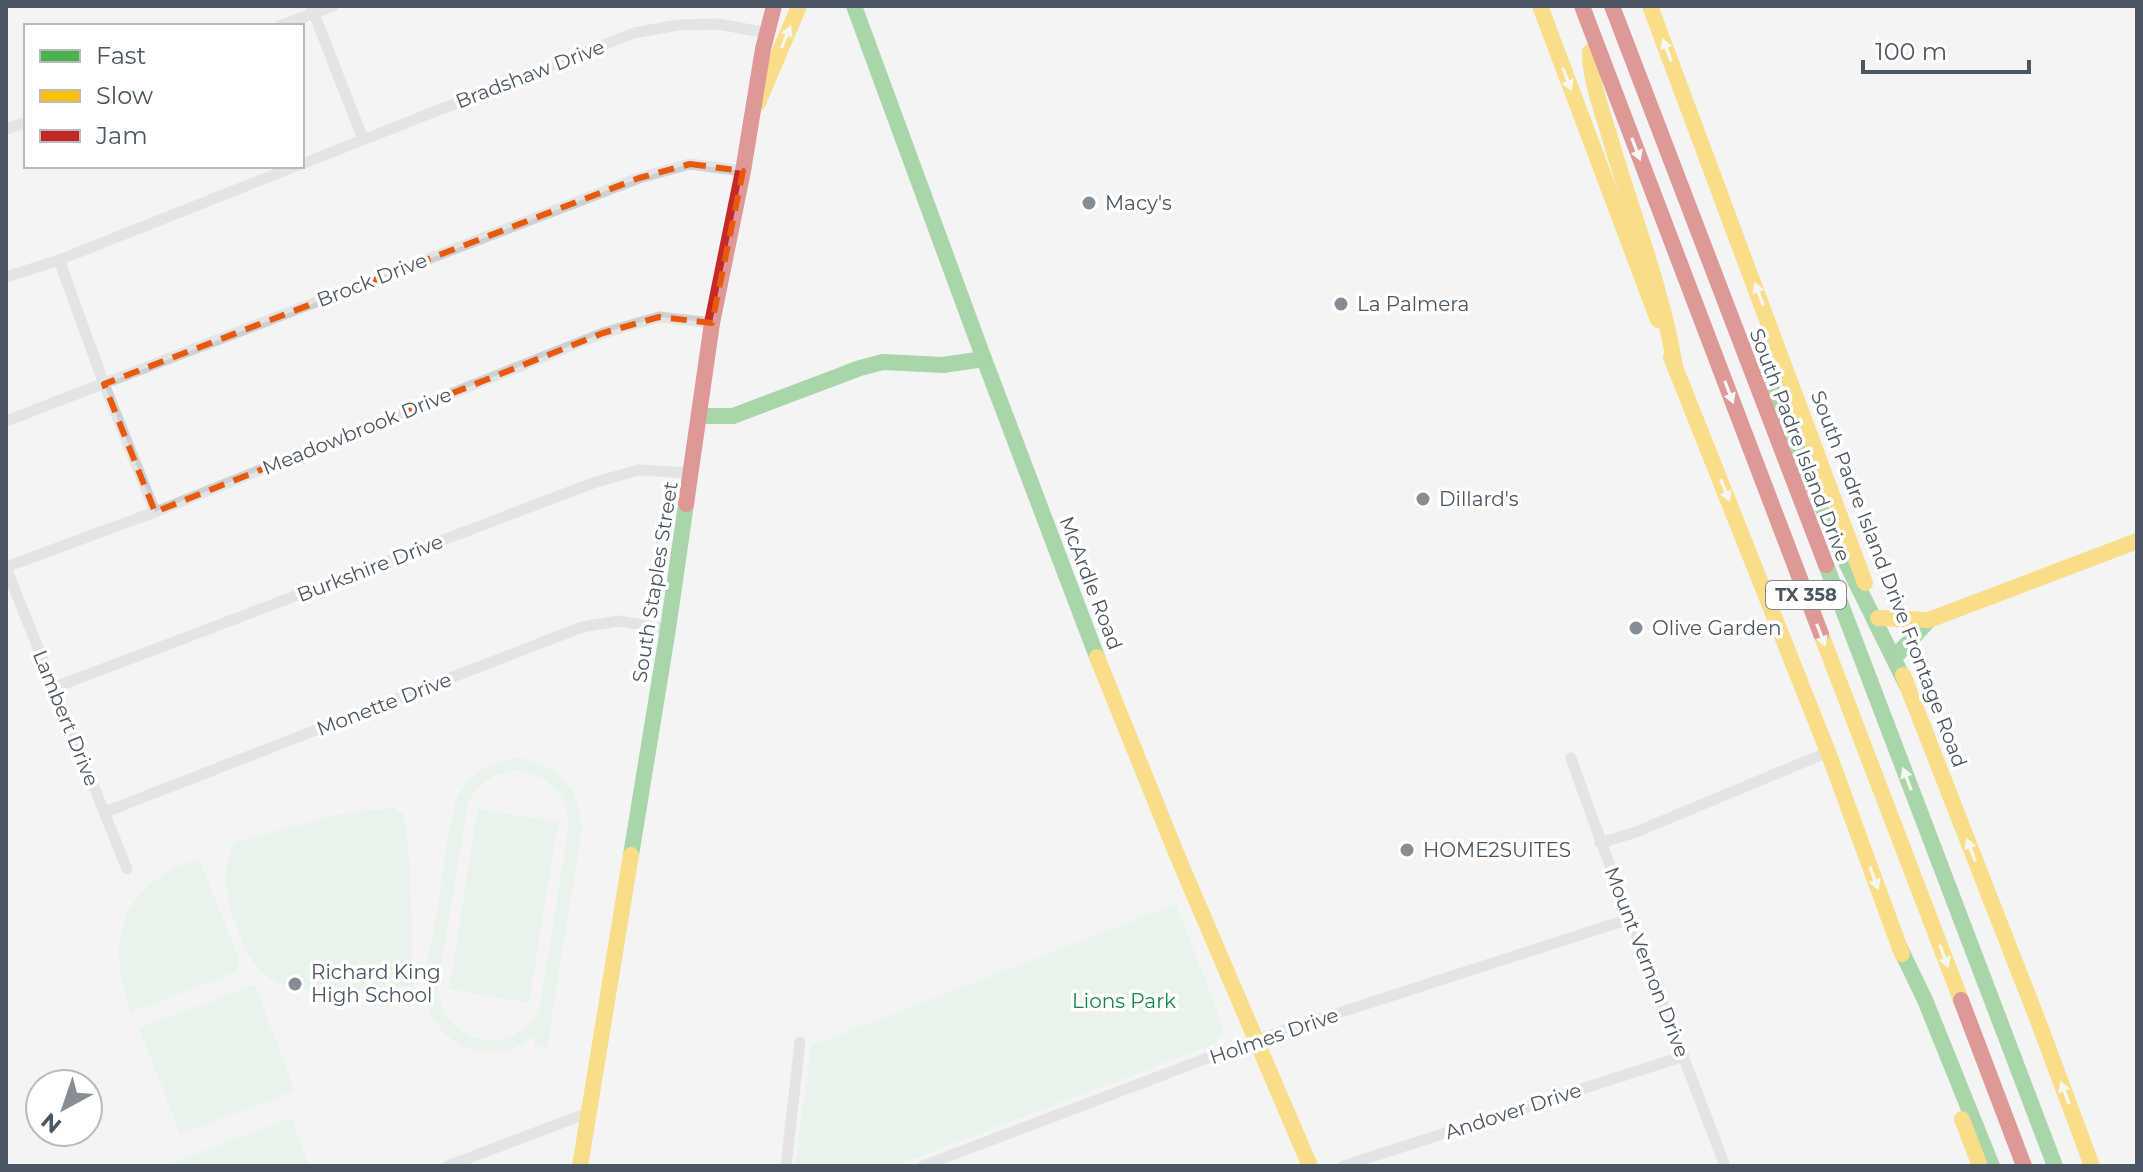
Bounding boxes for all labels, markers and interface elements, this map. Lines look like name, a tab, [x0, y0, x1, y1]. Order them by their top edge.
legend	[24, 24, 304, 168]
scale bar	[1863, 24, 2029, 74]
one-way arrow	[779, 25, 792, 49]
street label: Bradshaw Drive	[452, 35, 608, 113]
text: 100 m	[1875, 37, 1947, 66]
one-way arrow	[1660, 38, 1673, 62]
text: Fast	[96, 41, 147, 70]
one-way arrow	[1561, 67, 1574, 91]
text: Slow	[96, 81, 153, 110]
text: Jam	[95, 121, 148, 150]
one-way arrow	[1630, 137, 1643, 161]
place label: Macy's	[1105, 191, 1172, 215]
marker: Macy's	[1080, 194, 1098, 212]
street label: Brock Drive	[314, 248, 430, 312]
one-way arrow	[1752, 282, 1765, 306]
place label: La Palmera	[1357, 292, 1469, 316]
marker: La Palmera	[1332, 295, 1350, 313]
street label: South Padre Island Drive	[1744, 325, 1856, 565]
one-way arrow	[1723, 380, 1736, 404]
street label: Meadowbrook Drive	[259, 382, 455, 480]
street label: South Padre Island Drive Frontage Road	[1806, 387, 1972, 771]
one-way arrow	[1719, 478, 1732, 502]
street label: South Staples Street	[627, 480, 683, 684]
place label: Dillard's	[1439, 487, 1519, 511]
marker: Dillard's	[1414, 490, 1432, 508]
street label: McArdle Road	[1055, 513, 1127, 653]
street label: Burkshire Drive	[294, 529, 446, 607]
road number: TX 358	[1766, 581, 1846, 609]
place label: Olive Garden	[1652, 616, 1782, 640]
marker: Olive Garden	[1627, 619, 1645, 637]
one-way arrow	[1816, 623, 1828, 647]
street label: Lambert Drive	[28, 647, 104, 789]
street label: Monette Drive	[313, 667, 455, 741]
one-way arrow	[1900, 767, 1913, 791]
place label: HOME2SUITES	[1423, 838, 1571, 862]
one-way arrow	[1965, 838, 1978, 862]
marker: HOME2SUITES	[1398, 841, 1416, 859]
street label: Mount Vernon Drive	[1600, 863, 1694, 1061]
one-way arrow	[1868, 866, 1881, 890]
one-way arrow	[1938, 944, 1951, 968]
place label: Richard King High School	[311, 960, 441, 1007]
marker: Richard King High School	[286, 975, 304, 993]
park label: Lions Park	[1072, 989, 1176, 1013]
street label: Holmes Drive	[1206, 1003, 1342, 1069]
north arrow	[24, 1068, 104, 1148]
street label: Andover Drive	[1442, 1078, 1584, 1144]
one-way arrow	[2058, 1081, 2071, 1105]
text: N	[36, 1107, 67, 1139]

